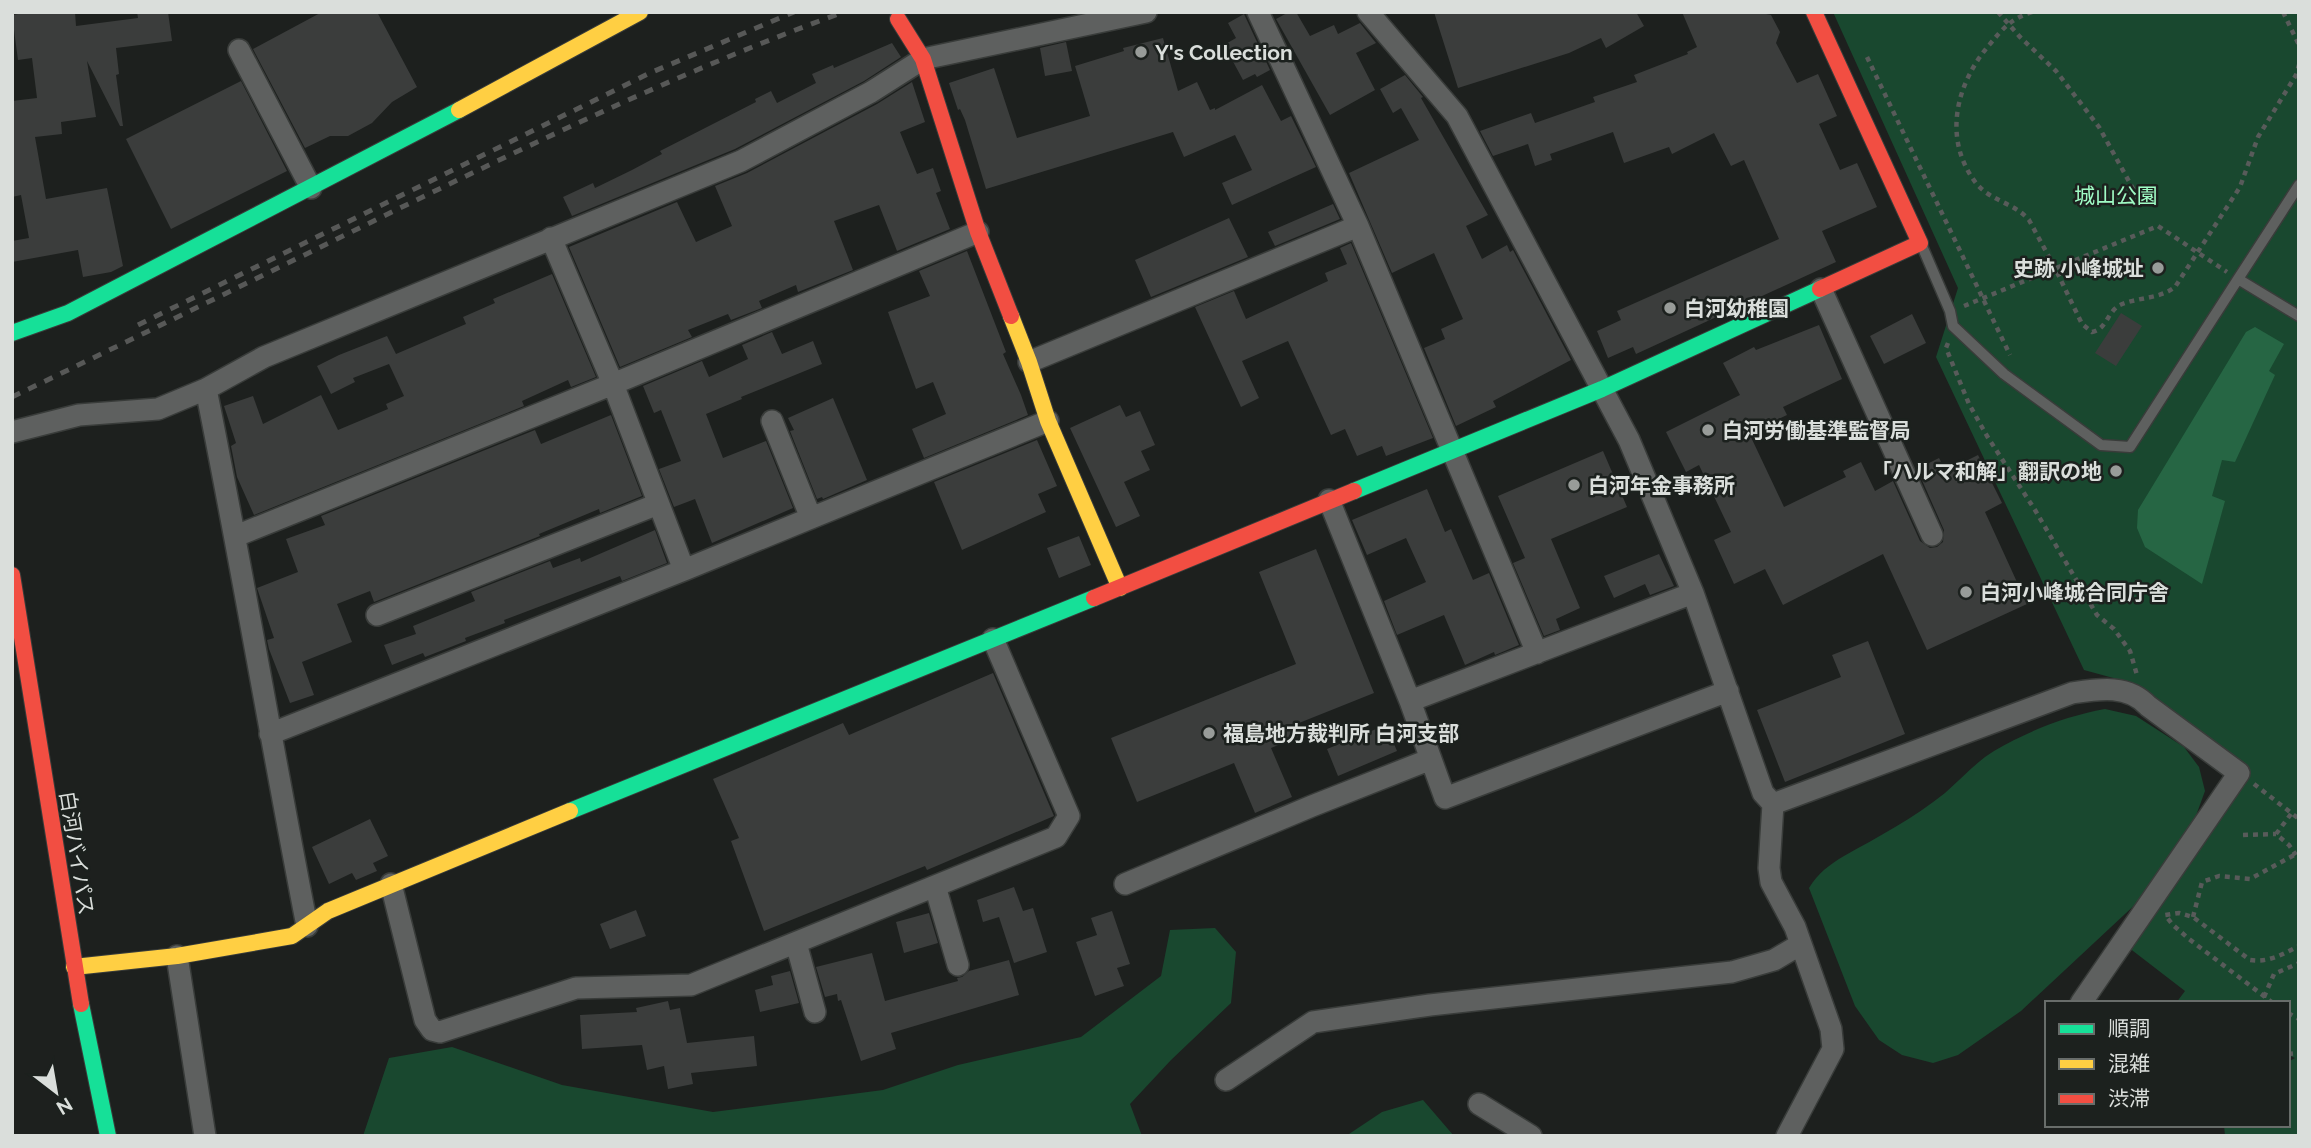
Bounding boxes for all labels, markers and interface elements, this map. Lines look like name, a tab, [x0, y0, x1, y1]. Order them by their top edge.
place label: Y's Collection	[1155, 40, 1293, 65]
marker: Y's Collection	[1133, 44, 1149, 60]
park label: 城山公園	[2074, 183, 2158, 208]
place label: 史跡 小峰城址	[2013, 256, 2144, 281]
marker: 史跡 小峰城址	[2150, 260, 2166, 276]
place label: 白河幼稚園	[1684, 296, 1789, 321]
marker: 白河幼稚園	[1662, 300, 1678, 316]
place label: 白河労働基準監督局	[1722, 418, 1911, 443]
marker: 白河労働基準監督局	[1700, 422, 1716, 438]
place label: 「ハルマ和解」翻訳の地	[1871, 459, 2102, 484]
marker: 「ハルマ和解」翻訳の地	[2108, 463, 2124, 479]
place label: 白河年金事務所	[1588, 473, 1735, 498]
marker: 白河年金事務所	[1566, 477, 1582, 493]
place label: 白河小峰城合同庁舎	[1980, 580, 2169, 605]
marker: 白河小峰城合同庁舎	[1958, 584, 1974, 600]
place label: 福島地方裁判所 白河支部	[1223, 721, 1459, 746]
marker: 福島地方裁判所 白河支部	[1201, 725, 1217, 741]
street label: 白河バイパス	[55, 789, 99, 917]
legend	[2045, 1001, 2290, 1127]
text: 順調	[2108, 1016, 2150, 1041]
text: 混雑	[2108, 1051, 2150, 1076]
north arrow	[21, 1057, 91, 1127]
text: 渋滞	[2108, 1086, 2150, 1111]
text: N	[53, 1093, 77, 1120]

